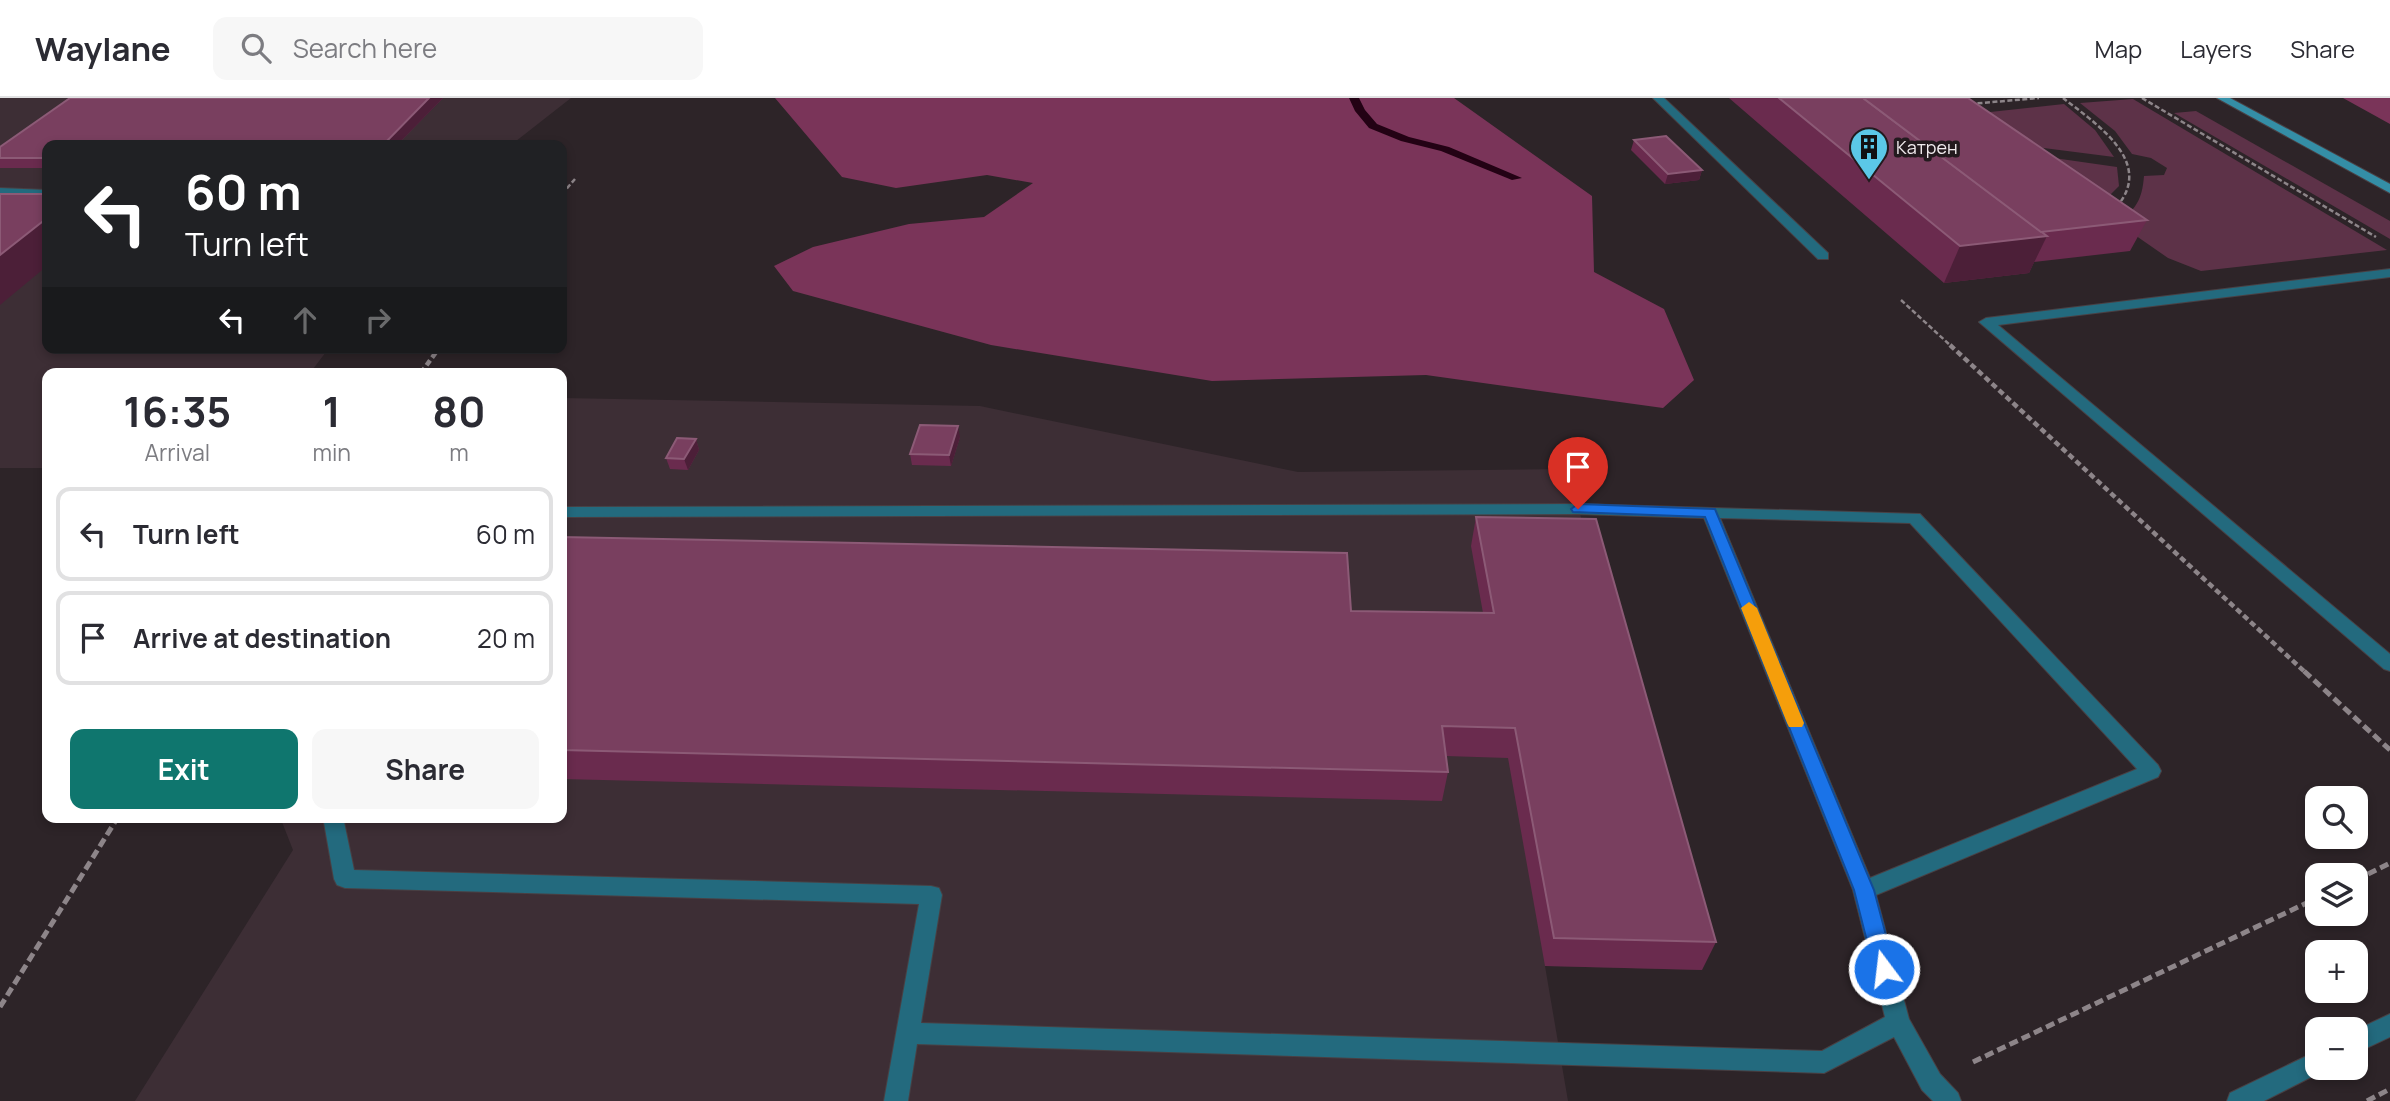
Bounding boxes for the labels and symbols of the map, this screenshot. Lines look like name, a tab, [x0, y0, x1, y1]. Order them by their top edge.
building icon: Катрен	[1848, 126, 1890, 181]
place label: Катрен	[1896, 135, 1958, 159]
pin	[1548, 437, 1608, 509]
position arrow	[1847, 932, 1921, 1006]

